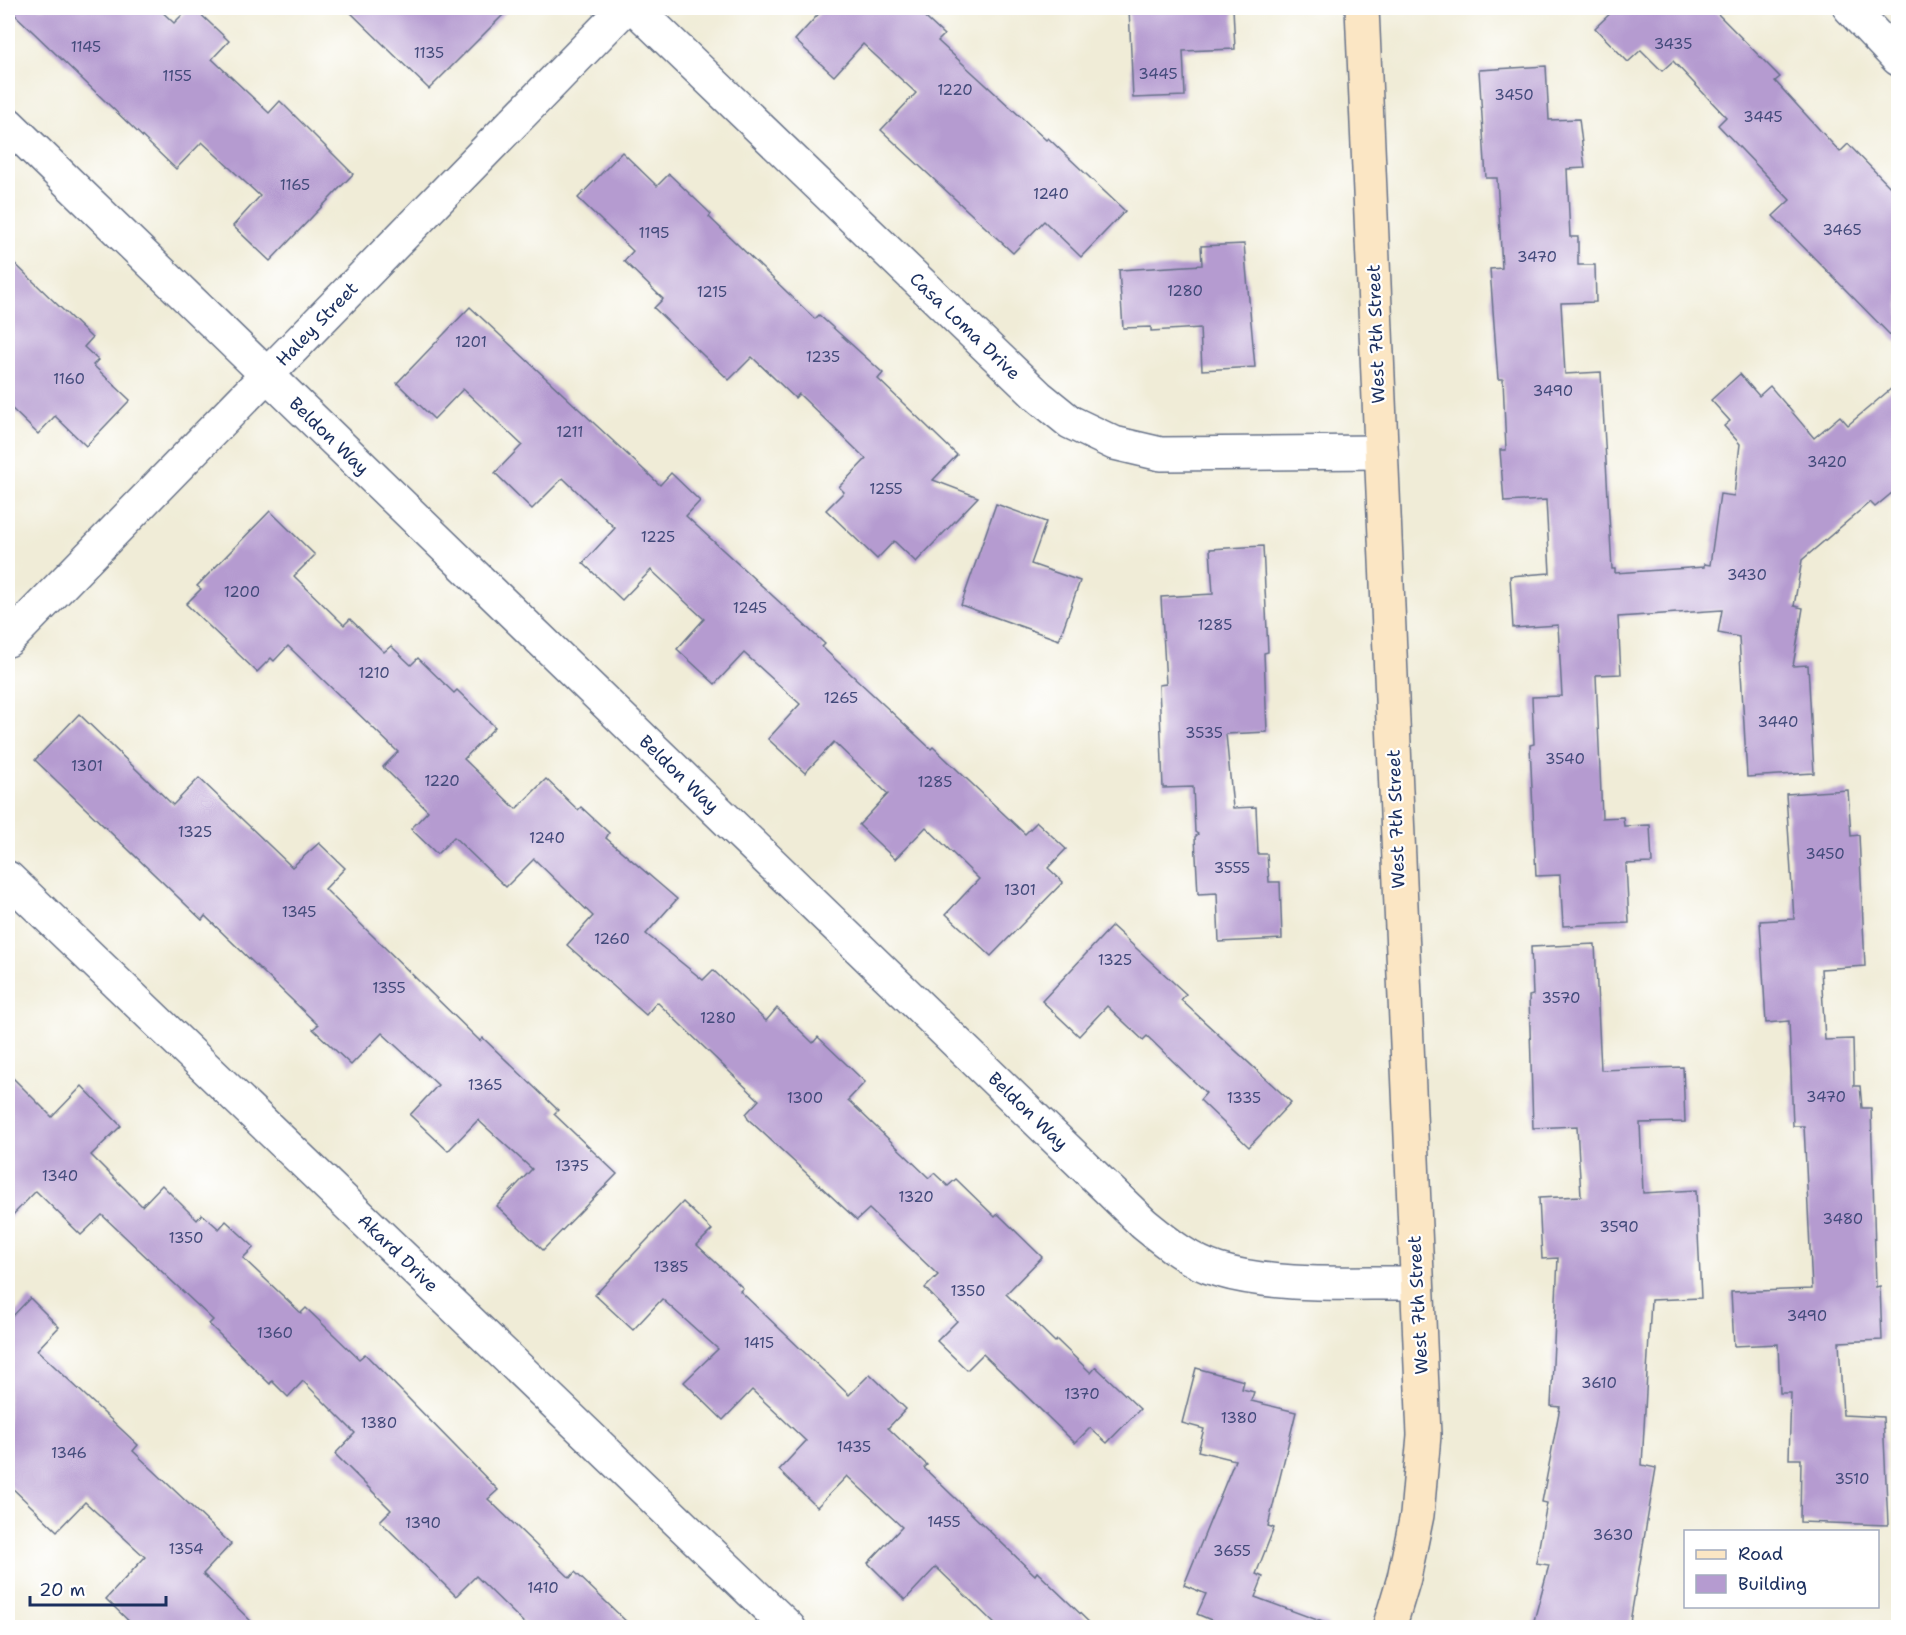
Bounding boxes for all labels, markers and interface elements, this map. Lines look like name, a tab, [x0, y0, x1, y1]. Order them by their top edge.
house number: 3435	[1654, 34, 1692, 54]
house number: 1145	[71, 37, 101, 57]
house number: 1135	[414, 43, 444, 63]
house number: 3445	[1138, 64, 1178, 84]
house number: 1155	[162, 66, 192, 86]
house number: 1220	[937, 80, 973, 100]
house number: 3450	[1494, 85, 1534, 105]
house number: 3445	[1743, 107, 1783, 127]
house number: 1165	[280, 175, 310, 195]
house number: 1240	[1033, 184, 1069, 204]
house number: 3465	[1822, 220, 1862, 240]
house number: 1195	[639, 223, 669, 243]
house number: 3470	[1517, 247, 1557, 267]
street label: West 7th Street	[1362, 264, 1390, 404]
street label: Casa Loma Drive	[904, 267, 1026, 385]
street label: Haley Street	[271, 276, 363, 371]
house number: 1280	[1167, 281, 1203, 301]
house number: 1215	[697, 282, 727, 302]
house number: 1201	[455, 332, 487, 352]
house number: 1235	[806, 347, 840, 367]
house number: 1160	[53, 369, 85, 389]
house number: 3490	[1533, 381, 1573, 401]
street label: Beldon Way	[284, 392, 374, 480]
house number: 1211	[556, 422, 584, 442]
house number: 3420	[1807, 452, 1847, 472]
house number: 1255	[869, 479, 903, 499]
house number: 1225	[641, 527, 675, 547]
house number: 3430	[1727, 565, 1767, 585]
house number: 1200	[224, 582, 260, 602]
house number: 1245	[733, 598, 767, 618]
house number: 1285	[1198, 615, 1232, 635]
house number: 1210	[358, 663, 390, 683]
house number: 1265	[824, 688, 858, 708]
house number: 3440	[1758, 712, 1798, 732]
house number: 3535	[1185, 723, 1223, 743]
street label: Beldon Way	[634, 730, 724, 818]
street label: West 7th Street	[1382, 749, 1410, 889]
house number: 3540	[1545, 749, 1585, 769]
house number: 1301	[71, 756, 103, 776]
house number: 1220	[424, 771, 460, 791]
house number: 1285	[918, 772, 952, 792]
house number: 1325	[178, 822, 212, 842]
house number: 1240	[529, 828, 565, 848]
house number: 3450	[1805, 844, 1845, 864]
house number: 3555	[1214, 858, 1250, 878]
house number: 1301	[1004, 880, 1036, 900]
house number: 1345	[282, 902, 316, 922]
house number: 1260	[594, 929, 630, 949]
house number: 1325	[1098, 950, 1132, 970]
house number: 1355	[372, 978, 406, 998]
house number: 3570	[1541, 988, 1581, 1008]
house number: 1280	[700, 1008, 736, 1028]
street label: Beldon Way	[983, 1067, 1073, 1155]
house number: 1365	[468, 1075, 502, 1095]
house number: 3470	[1806, 1087, 1846, 1107]
house number: 1300	[787, 1088, 823, 1108]
house number: 1335	[1227, 1088, 1261, 1108]
house number: 1375	[555, 1156, 589, 1176]
house number: 1340	[42, 1166, 78, 1186]
house number: 1320	[898, 1187, 934, 1207]
street label: Akard Drive	[353, 1208, 443, 1298]
house number: 3480	[1823, 1209, 1863, 1229]
house number: 3590	[1599, 1217, 1639, 1237]
house number: 1350	[168, 1228, 204, 1248]
street label: West 7th Street	[1402, 1235, 1434, 1375]
house number: 1385	[654, 1257, 688, 1277]
house number: 1350	[950, 1281, 986, 1301]
house number: 3490	[1787, 1306, 1827, 1326]
house number: 1360	[257, 1323, 293, 1343]
house number: 1415	[744, 1333, 774, 1353]
house number: 3610	[1581, 1373, 1617, 1393]
house number: 1370	[1064, 1384, 1100, 1404]
house number: 1380	[1221, 1408, 1257, 1428]
house number: 1380	[361, 1413, 397, 1433]
house number: 1435	[837, 1437, 871, 1457]
house number: 1346	[51, 1443, 87, 1463]
house number: 3510	[1835, 1469, 1869, 1489]
house number: 1455	[927, 1512, 961, 1532]
house number: 1390	[405, 1513, 441, 1533]
house number: 3630	[1593, 1525, 1633, 1545]
legend	[1684, 1530, 1879, 1608]
house number: 1354	[169, 1539, 203, 1559]
house number: 3655	[1213, 1541, 1251, 1561]
text: Road	[1738, 1542, 1783, 1566]
scale bar	[30, 1569, 166, 1607]
text: Building	[1738, 1572, 1807, 1596]
text: 20 m	[39, 1578, 85, 1602]
house number: 1410	[527, 1578, 559, 1598]

